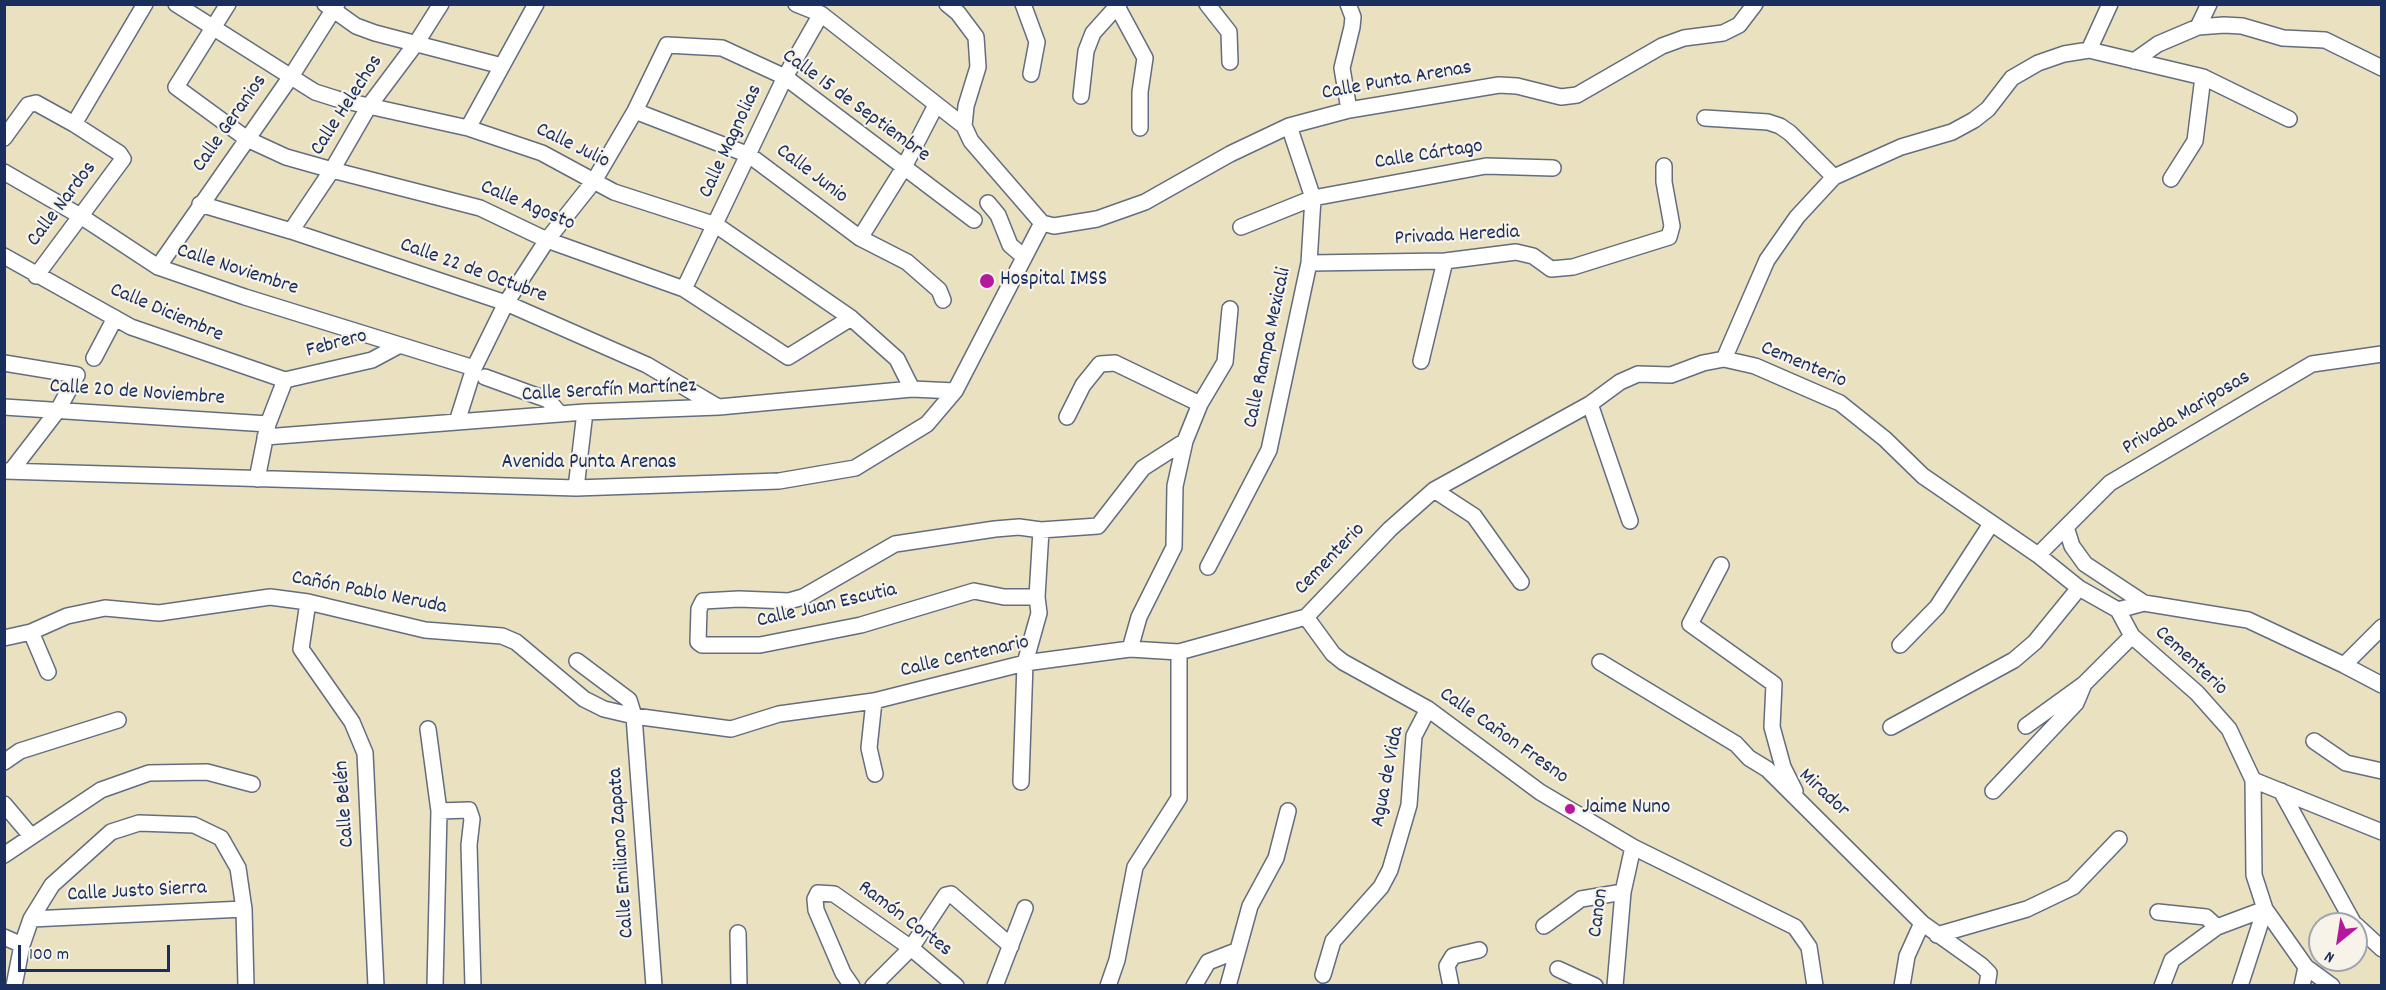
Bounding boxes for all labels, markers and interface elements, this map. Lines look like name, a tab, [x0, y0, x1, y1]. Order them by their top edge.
street label: Calle 15 de Septiembre	[776, 45, 934, 169]
street label: Calle Helechos	[306, 51, 390, 161]
street label: Calle Punta Arenas	[1320, 56, 1474, 108]
street label: Calle Geranios	[188, 70, 274, 178]
street label: Calle Magnolias	[695, 81, 769, 203]
street label: Calle Julio	[531, 118, 613, 176]
street label: Calle Cártago	[1373, 135, 1485, 177]
street label: Calle Junio	[770, 140, 852, 210]
street label: Calle Nardos	[23, 157, 103, 253]
street label: Calle Agosto	[476, 176, 578, 238]
street label: Privada Heredia	[1394, 221, 1520, 253]
street label: Calle 22 de Octubre	[396, 234, 550, 310]
street label: Calle Noviembre	[173, 239, 301, 303]
street label: Calle Rampa Mexicali	[1240, 265, 1298, 431]
place label: Hospital IMSS	[1000, 268, 1107, 294]
marker: Hospital IMSS	[978, 272, 996, 290]
street label: Calle Diciembre	[105, 279, 227, 349]
street label: Febrero	[304, 325, 370, 365]
street label: Cementerio	[1756, 337, 1850, 395]
street label: Privada Mariposas	[2119, 366, 2255, 462]
street label: Calle 20 de Noviembre	[48, 375, 226, 413]
street label: Calle Serafín Martínez	[521, 375, 697, 409]
street label: Avenida Punta Arenas	[501, 451, 677, 477]
street label: Cementerio	[1290, 519, 1372, 601]
street label: Cañón Pablo Neruda	[289, 567, 449, 621]
street label: Calle Juan Escutia	[755, 579, 899, 635]
street label: Cementerio	[2148, 622, 2232, 702]
street label: Calle Centenario	[898, 631, 1032, 685]
street label: Calle Cañon Fresno	[1433, 683, 1573, 791]
street label: Agua de Vida	[1367, 725, 1411, 829]
street label: Calle Belén	[330, 760, 362, 848]
street label: Mirador	[1792, 764, 1854, 824]
street label: Calle Emiliano Zapata	[604, 767, 642, 939]
place label: Jaime Nuno	[1582, 796, 1670, 822]
marker: Jaime Nuno	[1563, 802, 1577, 816]
street label: Ramón Cortes	[852, 876, 956, 964]
street label: Calle Justo Sierra	[67, 877, 207, 909]
street label: Canon	[1585, 887, 1615, 939]
north arrow	[2308, 912, 2368, 972]
scale bar	[21, 933, 172, 971]
text: 100 m	[29, 943, 69, 968]
text: N	[2321, 944, 2339, 968]

